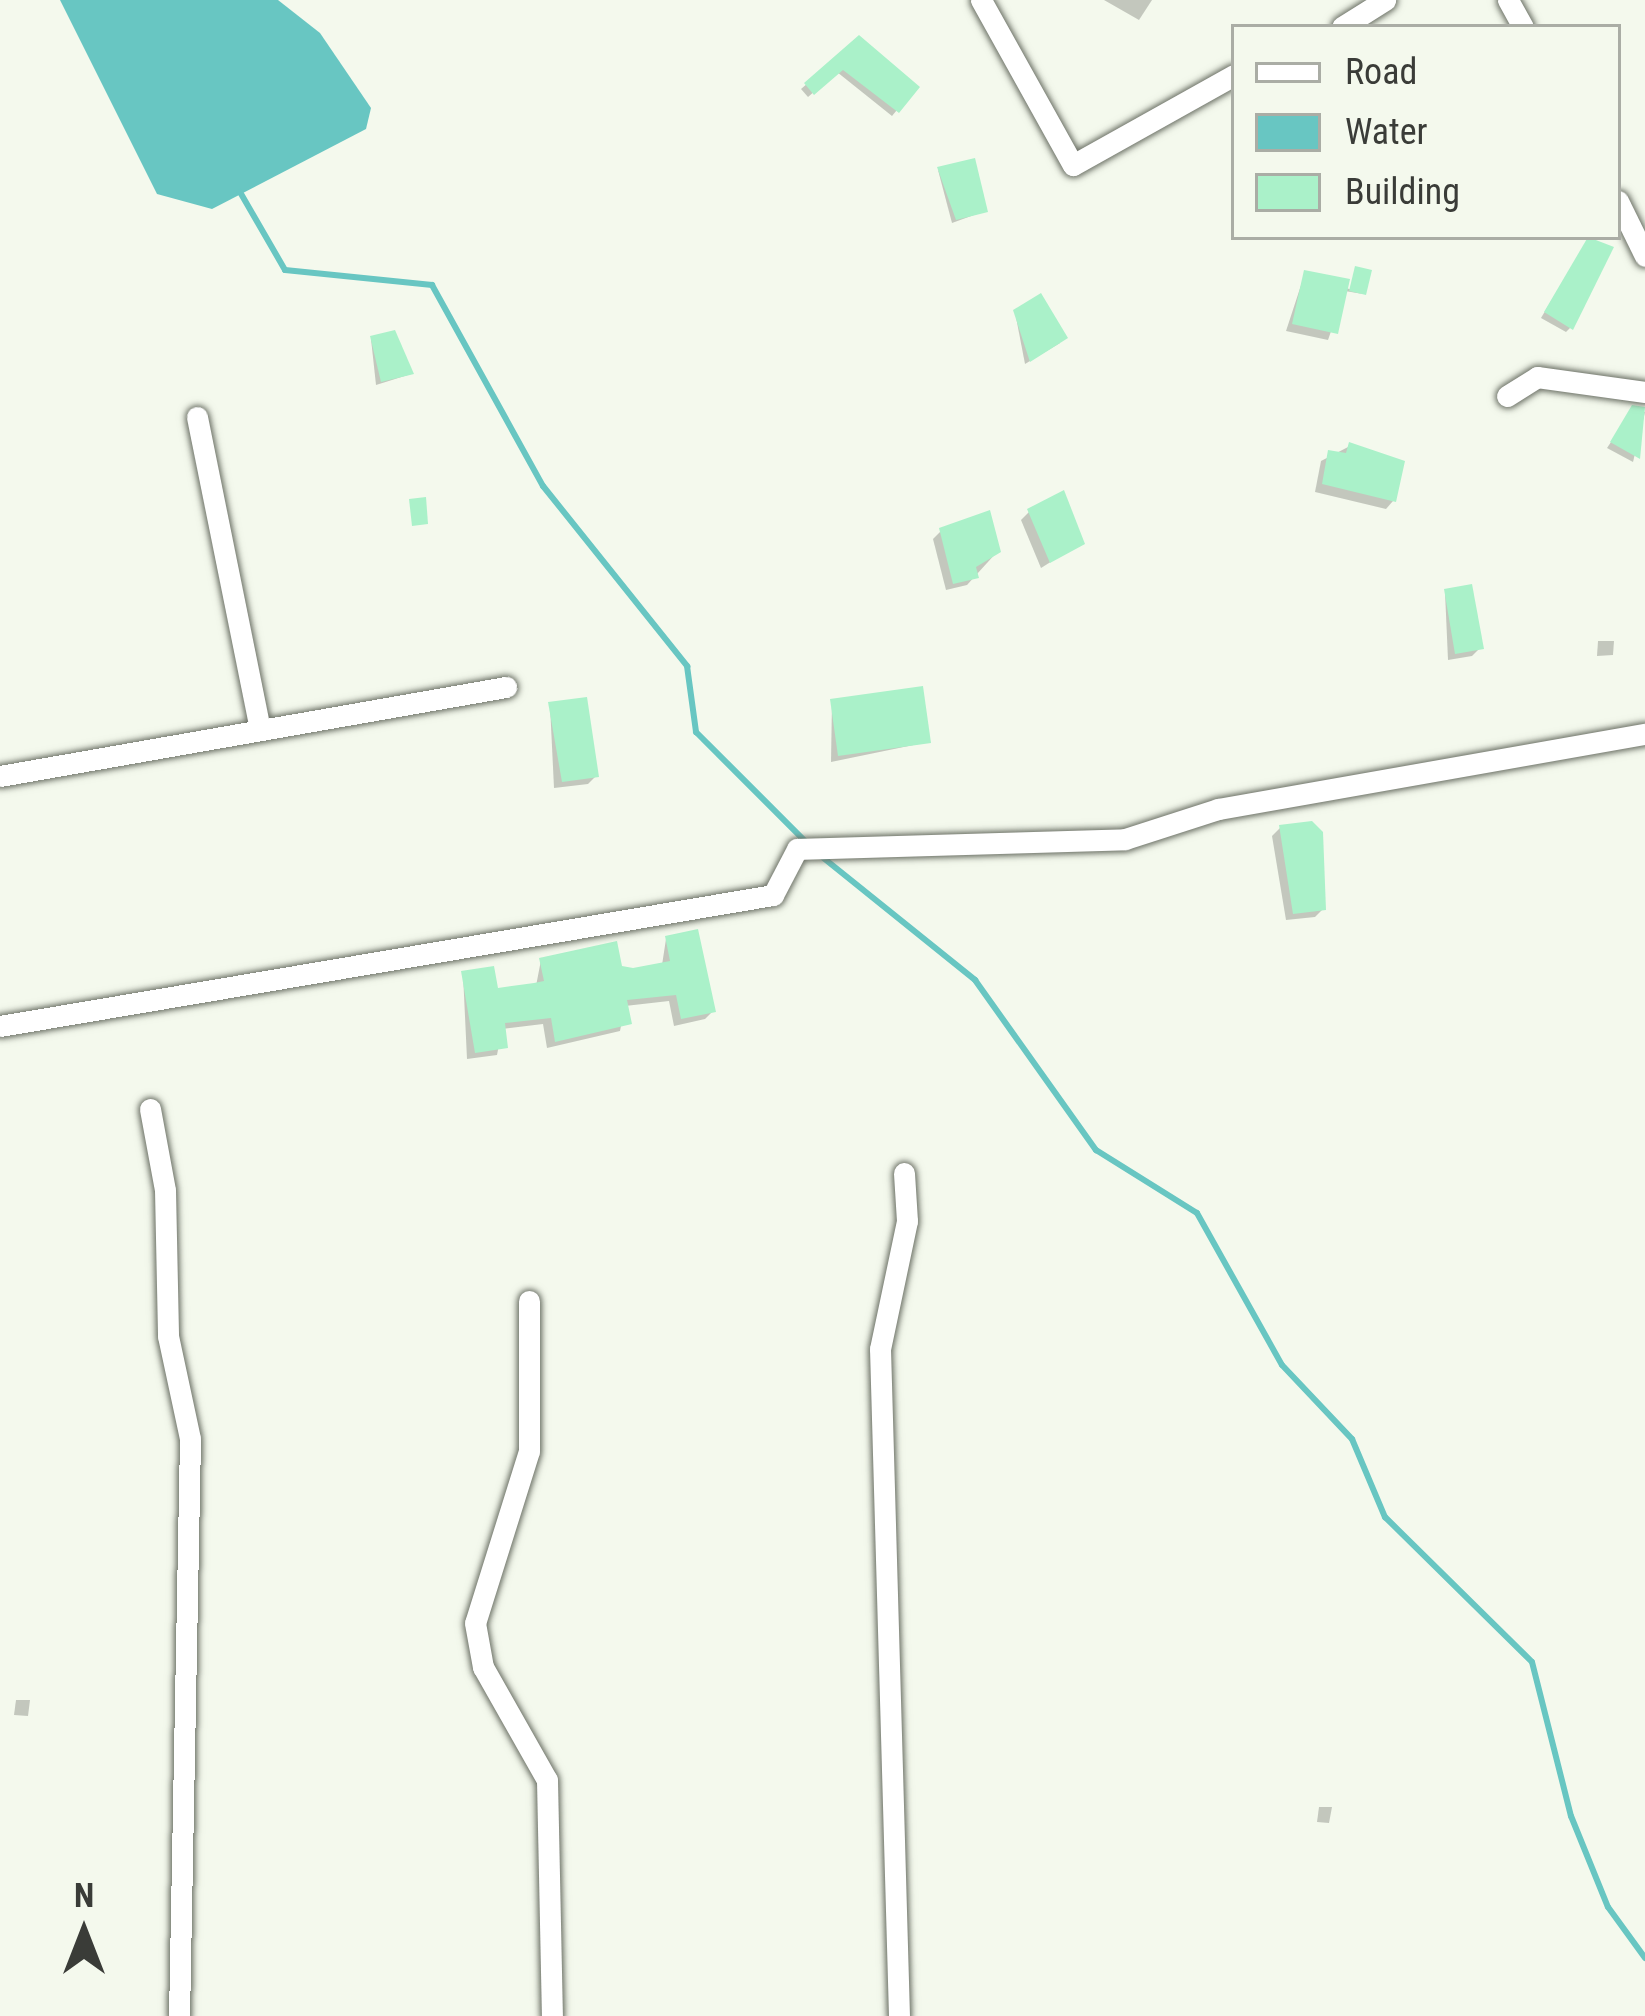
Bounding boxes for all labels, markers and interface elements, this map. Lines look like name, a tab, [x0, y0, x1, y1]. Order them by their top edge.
legend	[1231, 24, 1621, 240]
text: Road	[1345, 51, 1417, 93]
text: Water	[1345, 111, 1428, 153]
text: Building	[1345, 171, 1460, 213]
north arrow	[24, 1872, 144, 1992]
text: N	[74, 1876, 94, 1915]

